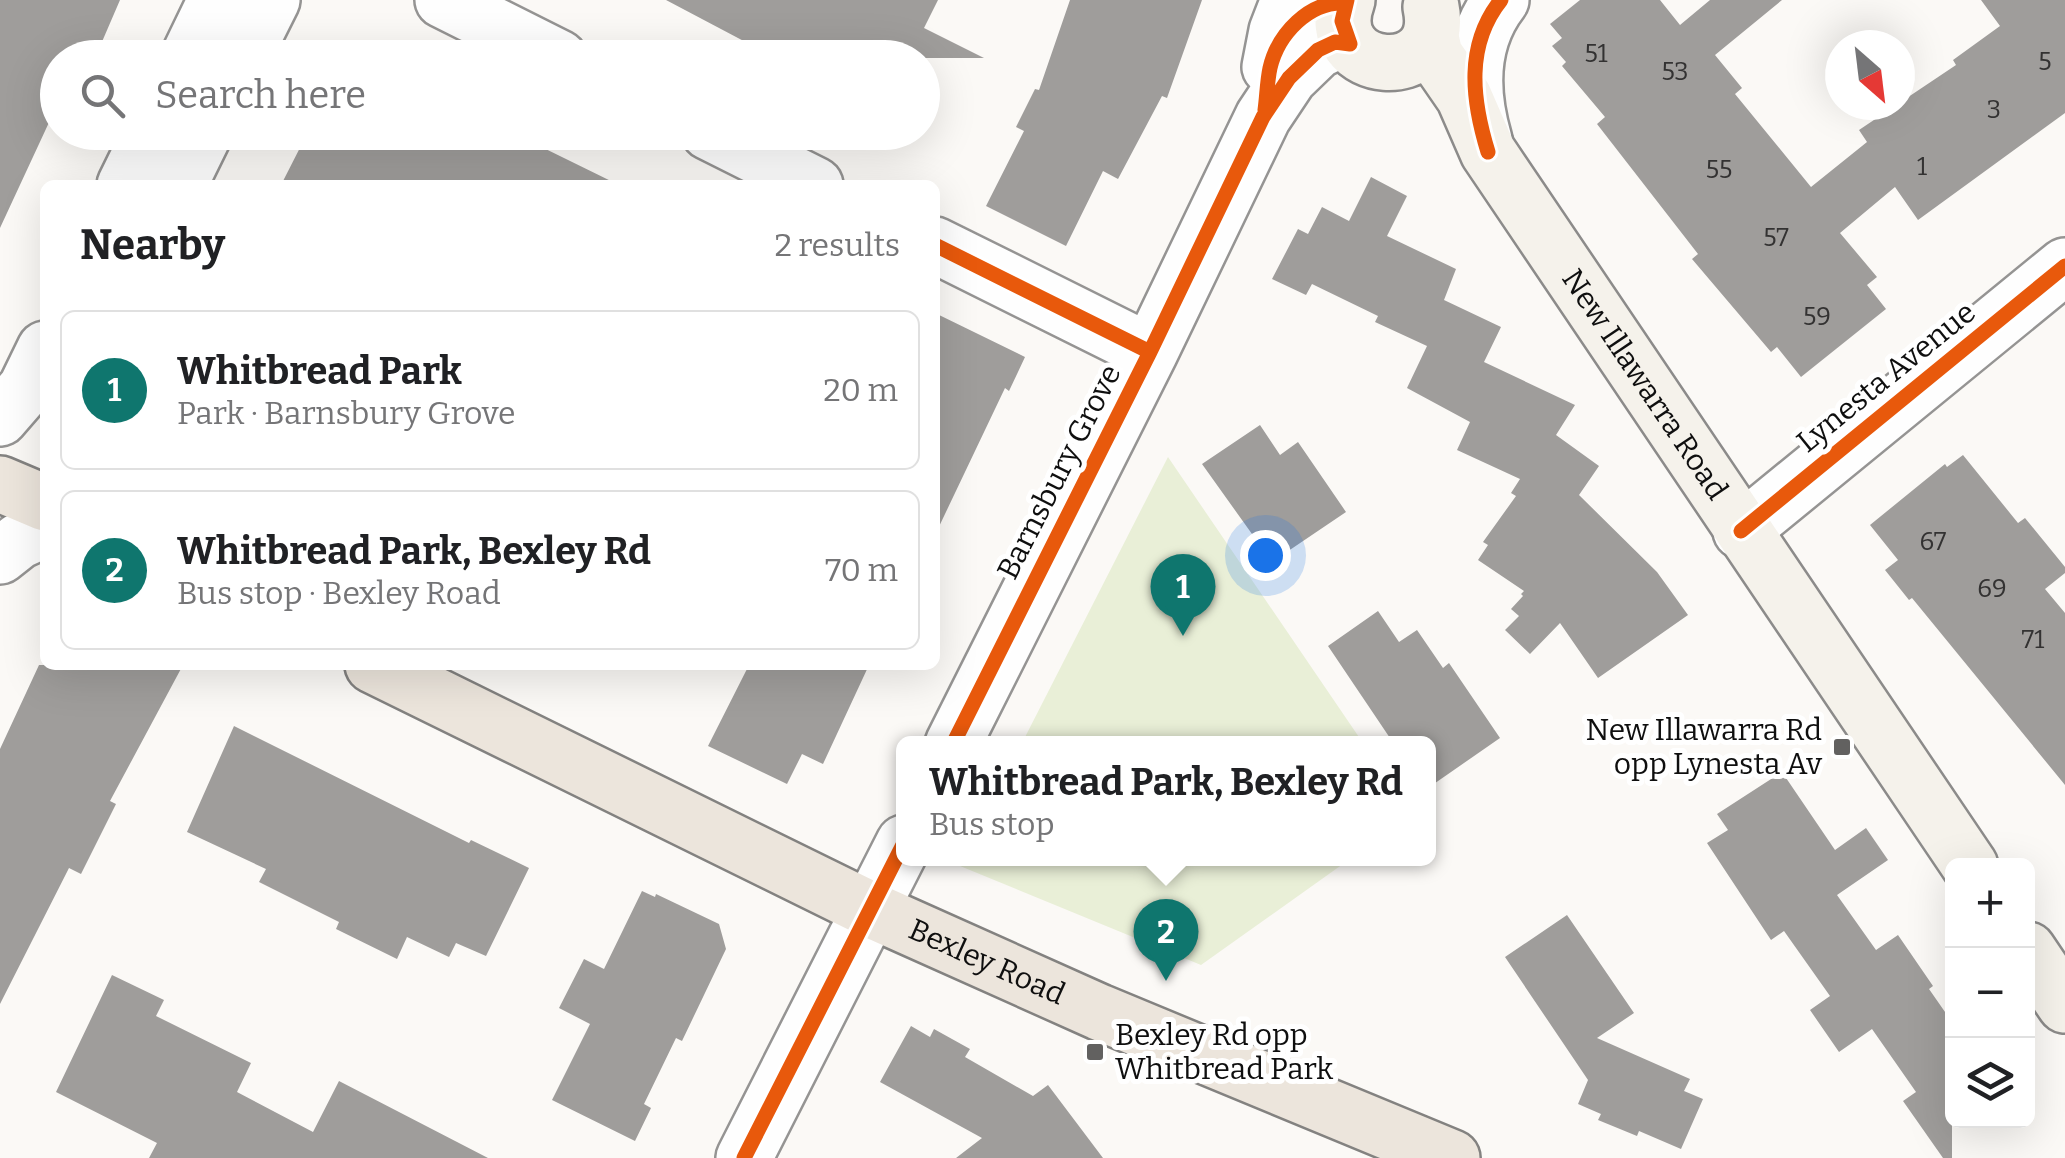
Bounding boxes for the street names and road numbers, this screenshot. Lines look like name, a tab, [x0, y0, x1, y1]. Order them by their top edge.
street label: New Illawarra Road	[1554, 262, 1736, 507]
street label: Lynesta Avenue	[1790, 294, 1982, 460]
street label: Barnsbury Grove	[989, 359, 1129, 585]
street label: Bexley Road	[903, 911, 1071, 1013]

